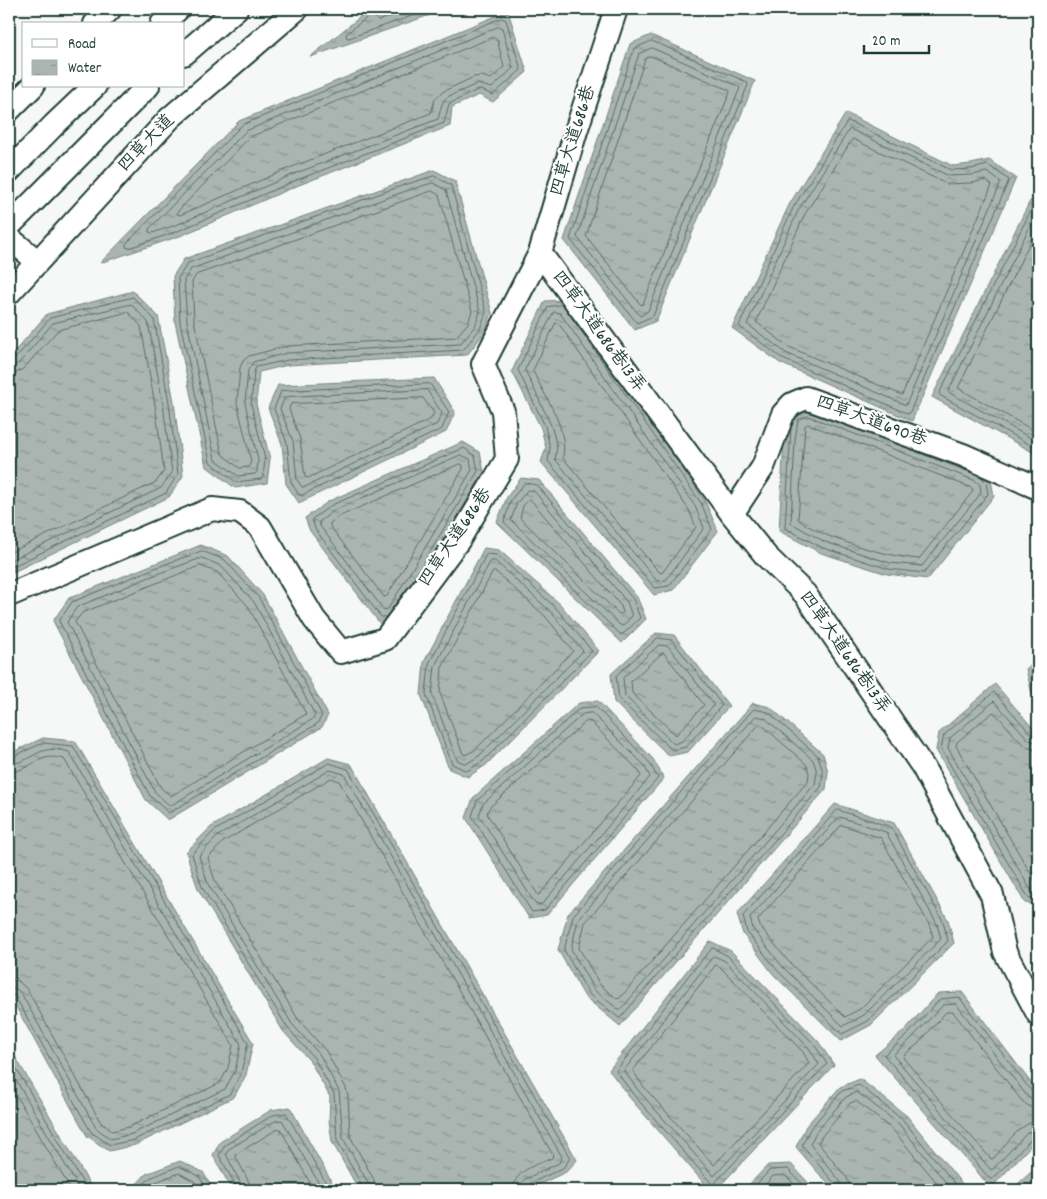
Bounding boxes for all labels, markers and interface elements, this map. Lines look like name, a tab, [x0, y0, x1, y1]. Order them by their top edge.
legend	[22, 22, 185, 88]
scale bar	[864, 22, 930, 54]
text: 20 m	[872, 31, 900, 53]
text: Road	[68, 34, 96, 56]
text: Water	[68, 58, 102, 80]
street label: 四草大道686巷	[545, 82, 603, 200]
street label: 四草大道	[113, 109, 181, 179]
street label: 四草大道686巷13弄	[545, 266, 651, 398]
street label: 四草大道690巷	[812, 390, 930, 454]
street label: 四草大道686巷	[414, 483, 498, 593]
street label: 四草大道686巷13弄	[792, 587, 896, 719]

